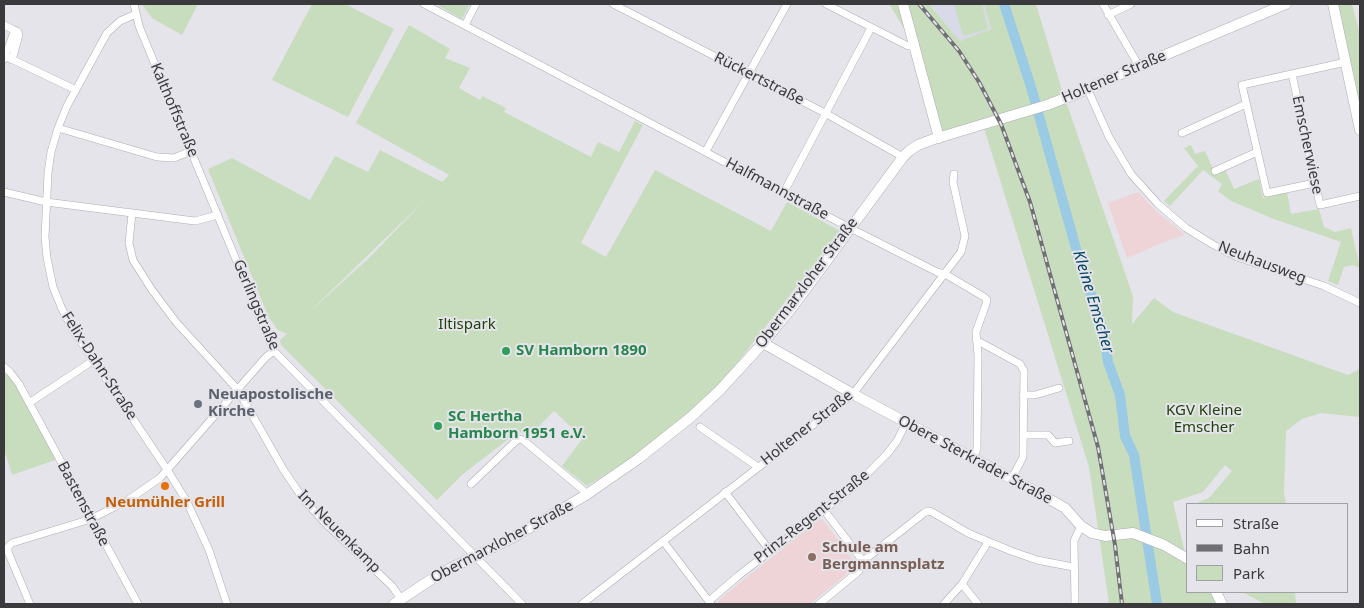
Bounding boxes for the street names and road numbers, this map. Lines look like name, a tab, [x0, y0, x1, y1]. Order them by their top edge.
street label: Holtener Straße	[1059, 47, 1169, 107]
street label: Rückertstraße	[711, 49, 807, 109]
street label: Kalthoffstraße	[146, 60, 202, 160]
street label: Emscherwiese	[1288, 94, 1326, 196]
street label: Halfmannstraße	[722, 154, 832, 224]
street label: Obermarxloher Straße	[752, 214, 862, 352]
street label: Neuhausweg	[1215, 238, 1309, 288]
street label: Gerlingstraße	[229, 257, 283, 353]
street label: Felix-Dahn-Straße	[57, 309, 141, 423]
street label: Holtener Straße	[757, 387, 857, 469]
street label: Obere Sterkrader Straße	[895, 412, 1055, 508]
street label: Bastenstraße	[53, 459, 113, 549]
street label: Prinz-Regent-Straße	[751, 466, 873, 568]
street label: Im Neuenkamp	[294, 487, 384, 577]
street label: Obermarxloher Straße	[428, 497, 576, 587]

